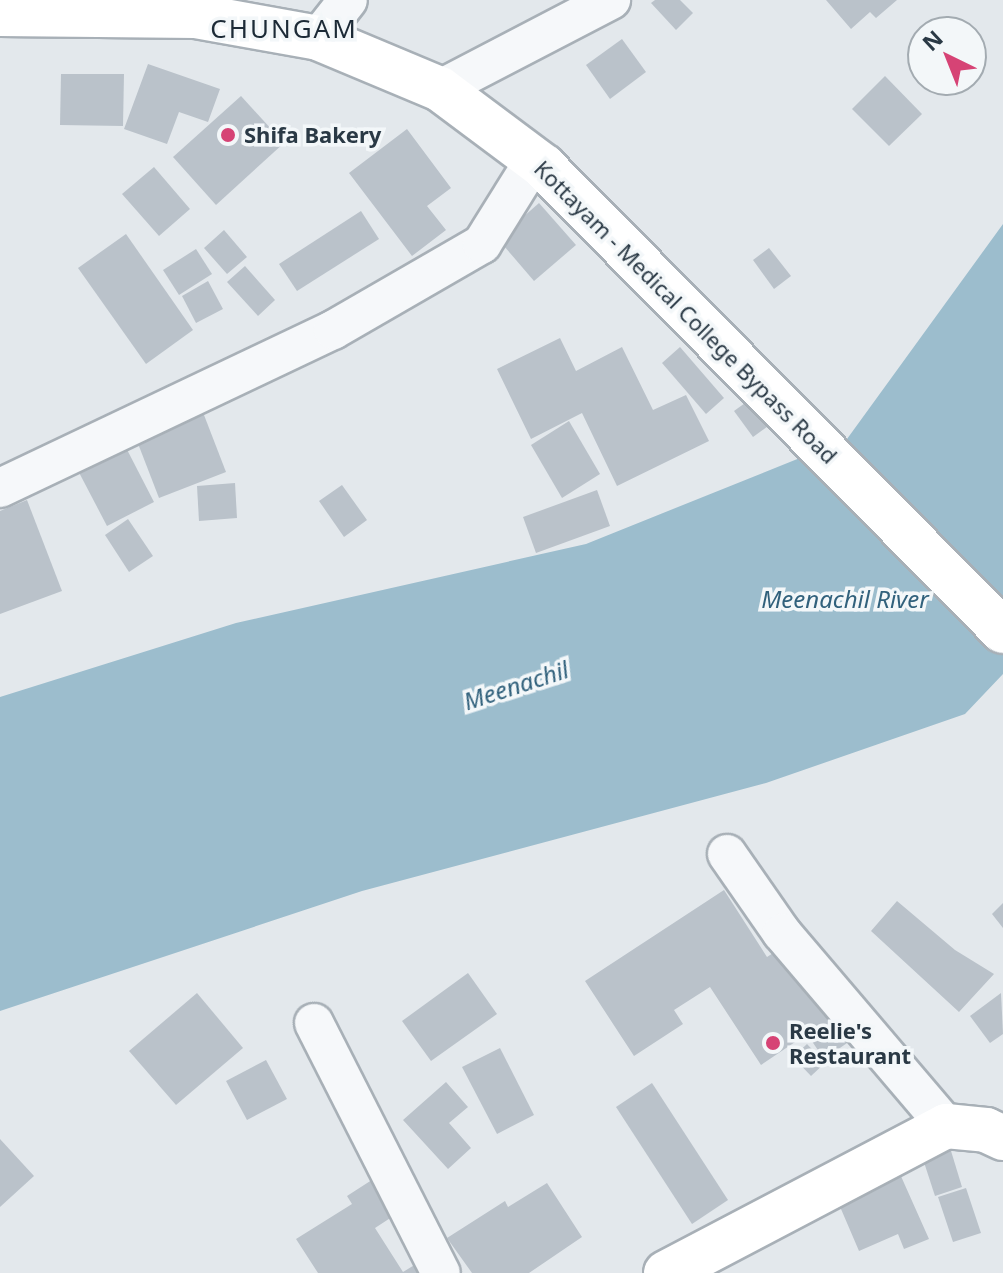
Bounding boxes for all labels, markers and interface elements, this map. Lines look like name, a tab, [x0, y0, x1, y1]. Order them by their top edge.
district label: CHUNGAM	[210, 13, 358, 45]
north arrow	[907, 16, 987, 96]
text: N	[915, 23, 949, 57]
place label: Shifa Bakery	[244, 122, 381, 148]
marker: Shifa Bakery	[219, 126, 237, 144]
street label: Kottayam - Medical College Bypass Road	[529, 155, 843, 469]
water label: Meenachil River	[761, 585, 929, 613]
water label: Meenachil	[460, 654, 572, 716]
place label: Reelie's Restaurant	[789, 1017, 911, 1068]
marker: Reelie's Restaurant	[764, 1034, 782, 1052]

